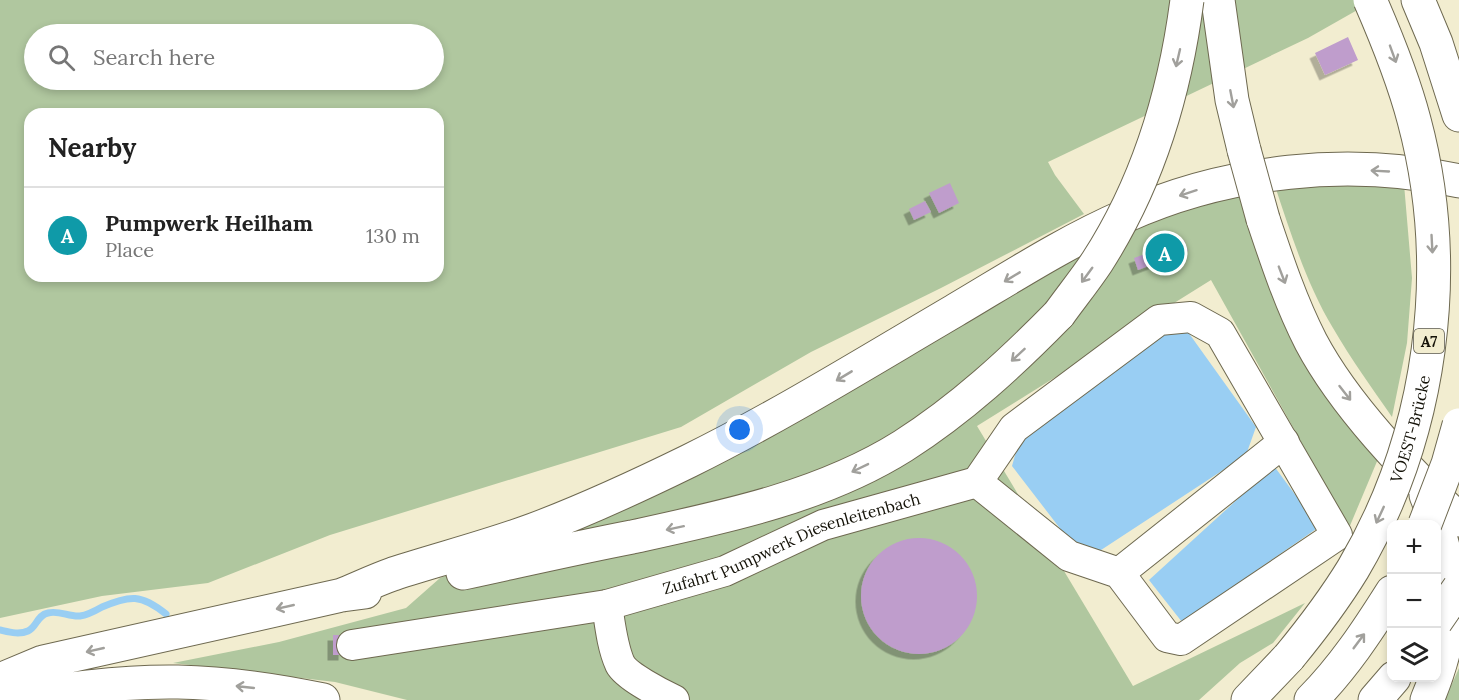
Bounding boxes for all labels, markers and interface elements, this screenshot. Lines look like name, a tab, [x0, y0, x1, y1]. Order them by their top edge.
search box	[24, 24, 444, 90]
icon: search	[45, 41, 78, 74]
text: Search here	[93, 43, 215, 71]
one-way arrow	[1388, 44, 1399, 63]
one-way arrow	[1172, 48, 1183, 67]
one-way arrow	[1227, 89, 1238, 109]
text: Nearby	[48, 131, 136, 164]
one-way arrow	[1371, 165, 1391, 176]
one-way arrow	[1179, 189, 1198, 200]
text: Pumpwerk Heilham	[105, 209, 313, 237]
text: A	[61, 223, 74, 248]
text: 130 m	[366, 223, 420, 248]
pin: A	[1146, 230, 1184, 276]
one-way arrow	[1427, 234, 1438, 254]
text: Place	[105, 237, 154, 262]
one-way arrow	[1277, 265, 1288, 283]
one-way arrow	[1081, 266, 1093, 282]
one-way arrow	[1004, 271, 1021, 283]
road number: A7	[1414, 329, 1444, 353]
one-way arrow	[1011, 348, 1026, 363]
one-way arrow	[836, 370, 853, 382]
street label: VOEST-Brücke	[1385, 373, 1434, 486]
one-way arrow	[1338, 385, 1351, 401]
your location	[725, 415, 754, 444]
one-way arrow	[852, 463, 870, 475]
street label: Zufahrt Pumpwerk Diesenleitenbach	[660, 488, 923, 598]
one-way arrow	[1373, 506, 1385, 524]
map controls	[1387, 520, 1441, 682]
button: +	[1387, 520, 1441, 574]
one-way arrow	[666, 522, 685, 534]
button: −	[1387, 574, 1441, 628]
one-way arrow	[276, 602, 295, 614]
button: layers	[1387, 628, 1441, 682]
one-way arrow	[1352, 633, 1365, 649]
one-way arrow	[86, 645, 105, 657]
one-way arrow	[235, 681, 255, 692]

